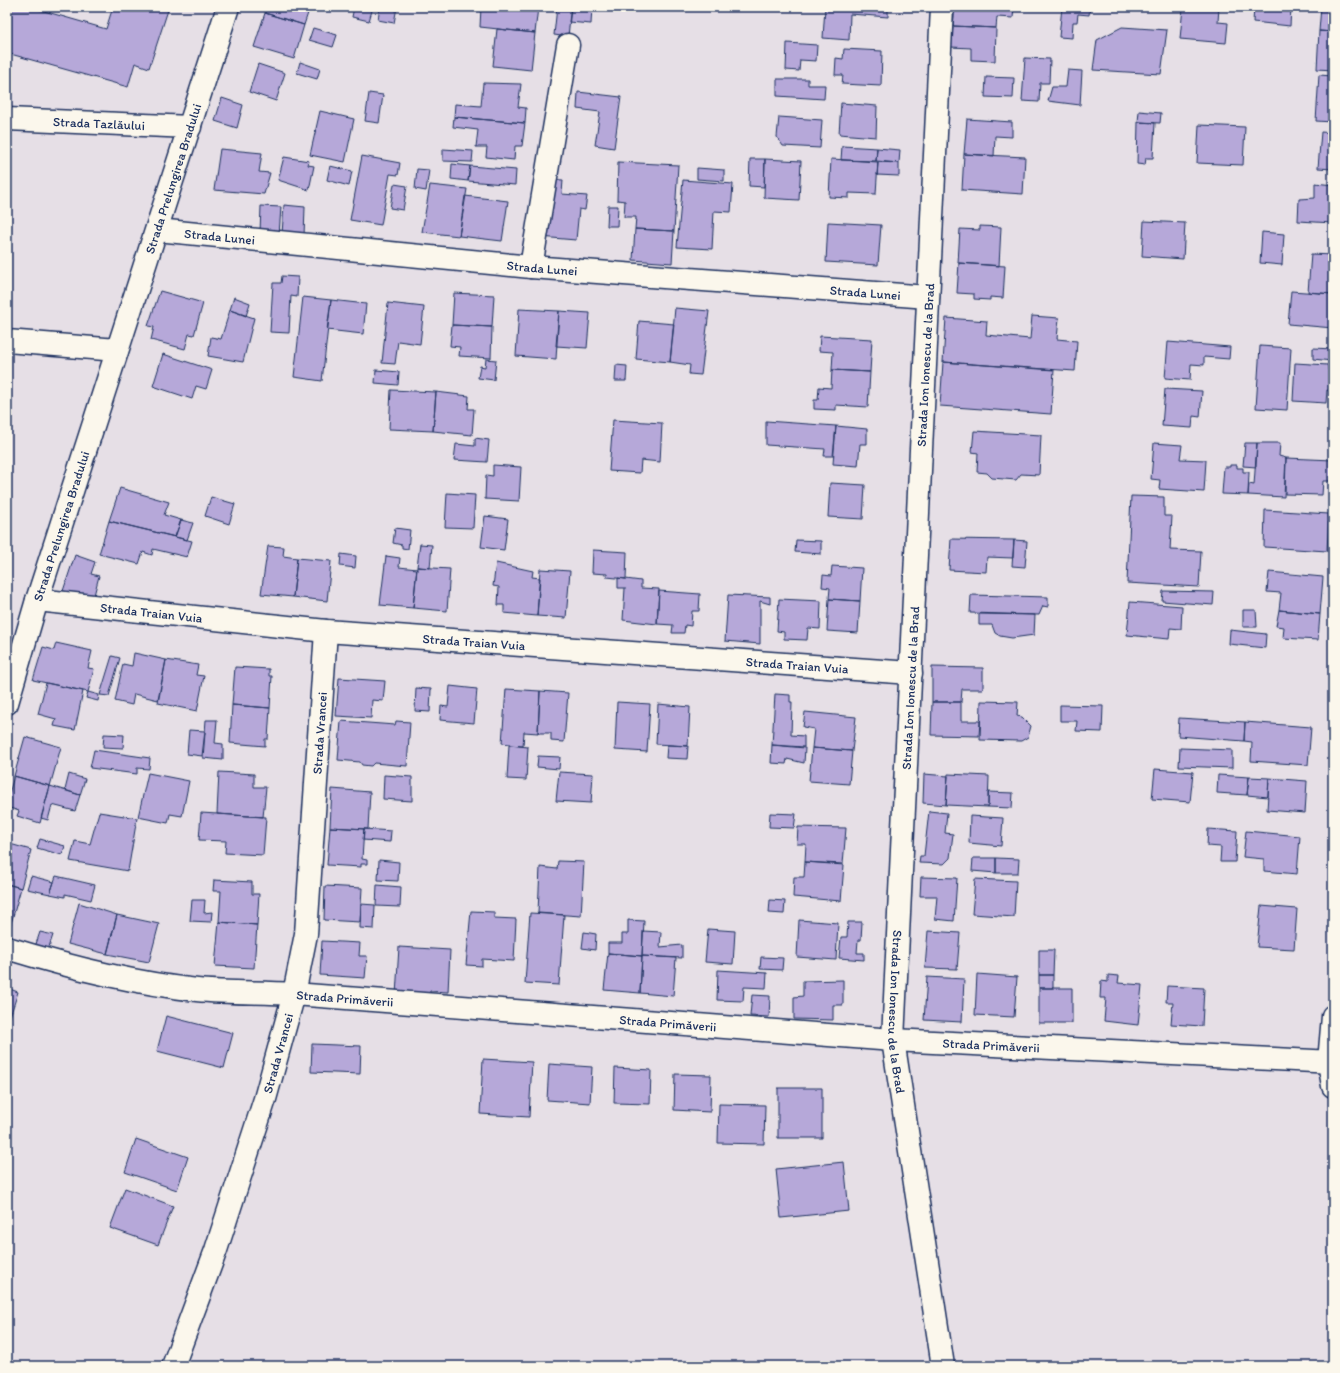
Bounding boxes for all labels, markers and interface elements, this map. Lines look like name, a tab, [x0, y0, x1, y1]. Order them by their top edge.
street label: Strada Prelungirea Bradului	[142, 102, 204, 256]
street label: Strada Tazlăului	[53, 114, 145, 133]
street label: Strada Lunei	[184, 226, 256, 248]
street label: Strada Lunei	[506, 258, 578, 278]
street label: Strada Lunei	[829, 283, 901, 303]
street label: Strada Ion Ionescu de la Brad	[914, 283, 937, 447]
street label: Strada Prelungirea Bradului	[30, 449, 93, 603]
street label: Strada Traian Vuia	[99, 600, 204, 626]
street label: Strada Ion Ionescu de la Brad	[899, 606, 922, 770]
street label: Strada Traian Vuia	[422, 631, 526, 653]
street label: Strada Traian Vuia	[745, 654, 850, 677]
street label: Strada Vrancei	[310, 691, 330, 775]
street label: Strada Ion Ionescu de la Brad	[885, 930, 908, 1094]
street label: Strada Primăverii	[296, 987, 394, 1010]
street label: Strada Vrancei	[260, 1012, 296, 1095]
street label: Strada Primăverii	[619, 1012, 717, 1034]
street label: Strada Primăverii	[942, 1035, 1040, 1055]

